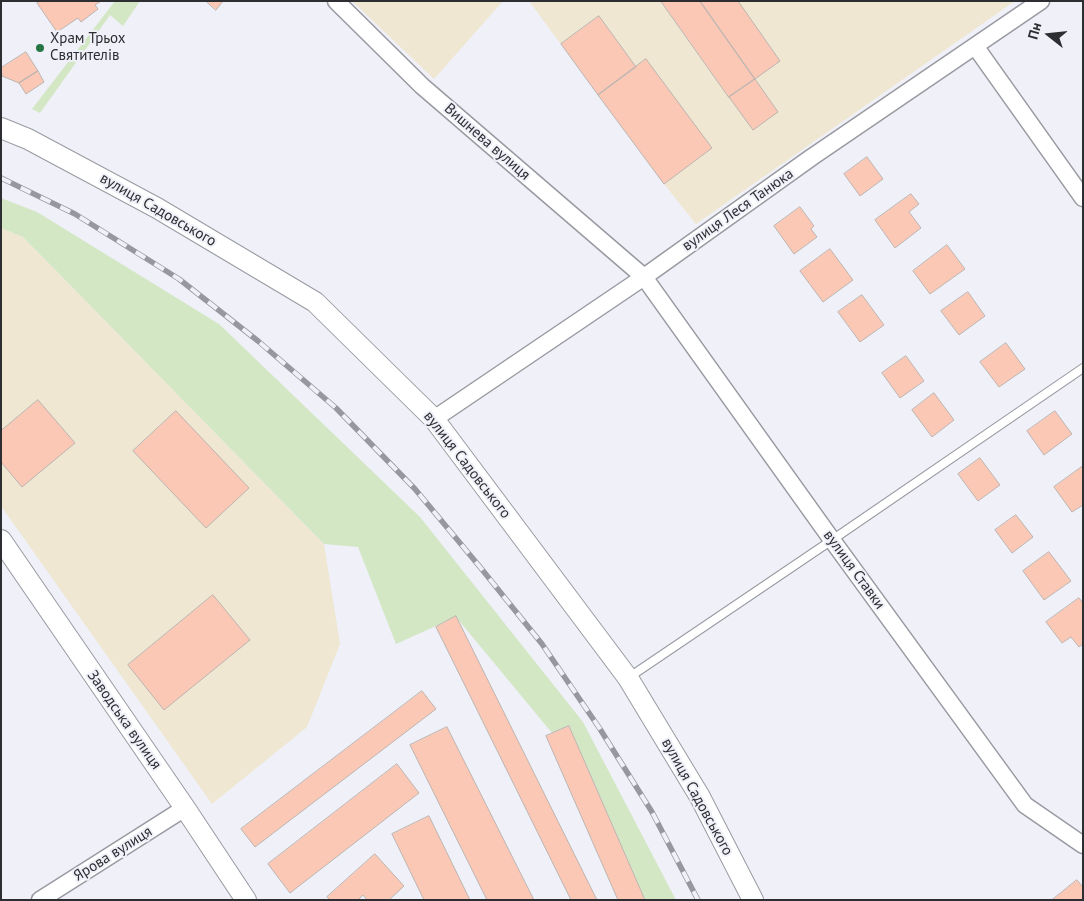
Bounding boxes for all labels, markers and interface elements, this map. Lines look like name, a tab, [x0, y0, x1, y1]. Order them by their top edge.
north arrow	[1024, 10, 1074, 60]
text: Пн	[1024, 20, 1046, 41]
place label: Храм Трьох Святителів	[50, 30, 126, 65]
marker: Храм Трьох Святителів	[34, 42, 46, 54]
street label: Вишнева вулиця	[440, 100, 534, 184]
street label: вулиця Леся Танюка	[679, 165, 797, 255]
street label: вулиця Садовського	[97, 169, 219, 251]
street label: вулиця Садовського	[420, 408, 514, 522]
street label: вулиця Ставки	[819, 527, 889, 613]
street label: Заводська вулиця	[83, 667, 165, 773]
street label: вулиця Садовського	[657, 735, 737, 859]
street label: Ярова вулиця	[71, 823, 155, 885]

